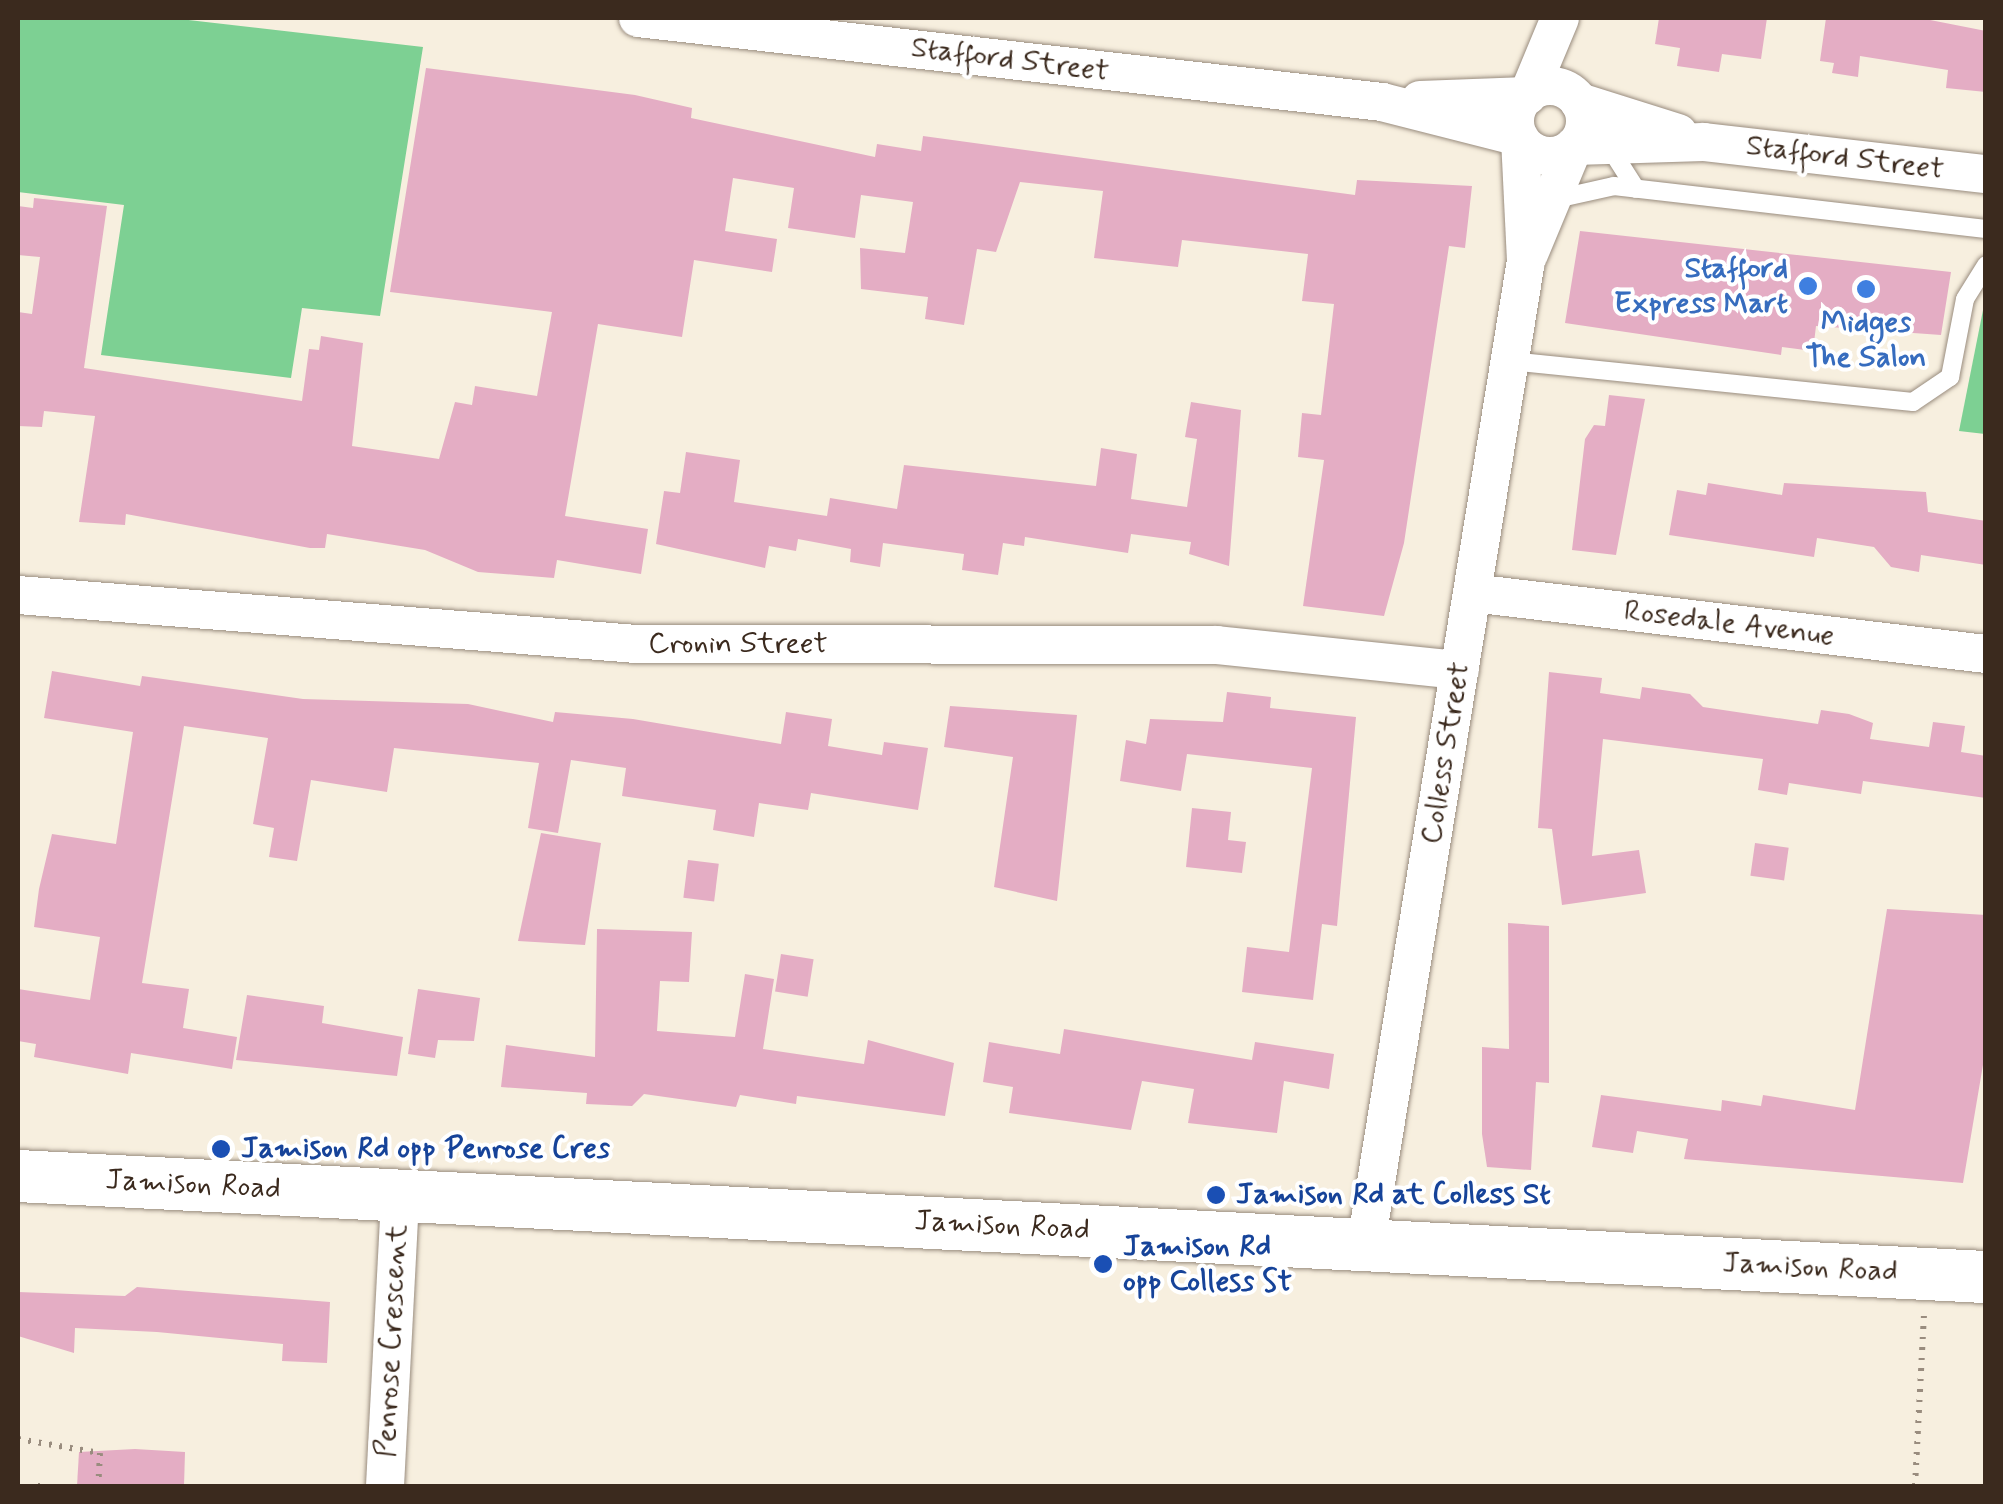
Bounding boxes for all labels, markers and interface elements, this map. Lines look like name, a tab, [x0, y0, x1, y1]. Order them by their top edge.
street label: Stafford Street	[910, 30, 1110, 90]
street label: Stafford Street	[1745, 128, 1945, 188]
place label: Stafford Express Mart	[1610, 251, 1788, 322]
marker: Stafford Express Mart	[1797, 275, 1819, 297]
marker: Midges The Salon	[1855, 278, 1877, 300]
place label: Midges The Salon	[1802, 305, 1930, 376]
street label: Rosedale Avenue	[1620, 593, 1838, 655]
street label: Cronin Street	[649, 626, 827, 662]
street label: Colless Street	[1414, 660, 1478, 846]
place label: Jamison Rd opp Penrose Cres	[241, 1131, 608, 1167]
marker: Jamison Rd opp Penrose Cres	[210, 1138, 232, 1160]
street label: Jamison Road	[105, 1162, 281, 1208]
place label: Jamison Rd at Colless St	[1236, 1177, 1556, 1213]
marker: Jamison Rd at Colless St	[1205, 1184, 1227, 1206]
street label: Jamison Road	[914, 1203, 1090, 1249]
street label: Penrose Crescent	[368, 1229, 416, 1453]
place label: Jamison Rd opp Colless St	[1123, 1229, 1294, 1300]
street label: Jamison Road	[1722, 1245, 1898, 1291]
marker: Jamison Rd opp Colless St	[1092, 1253, 1114, 1275]

